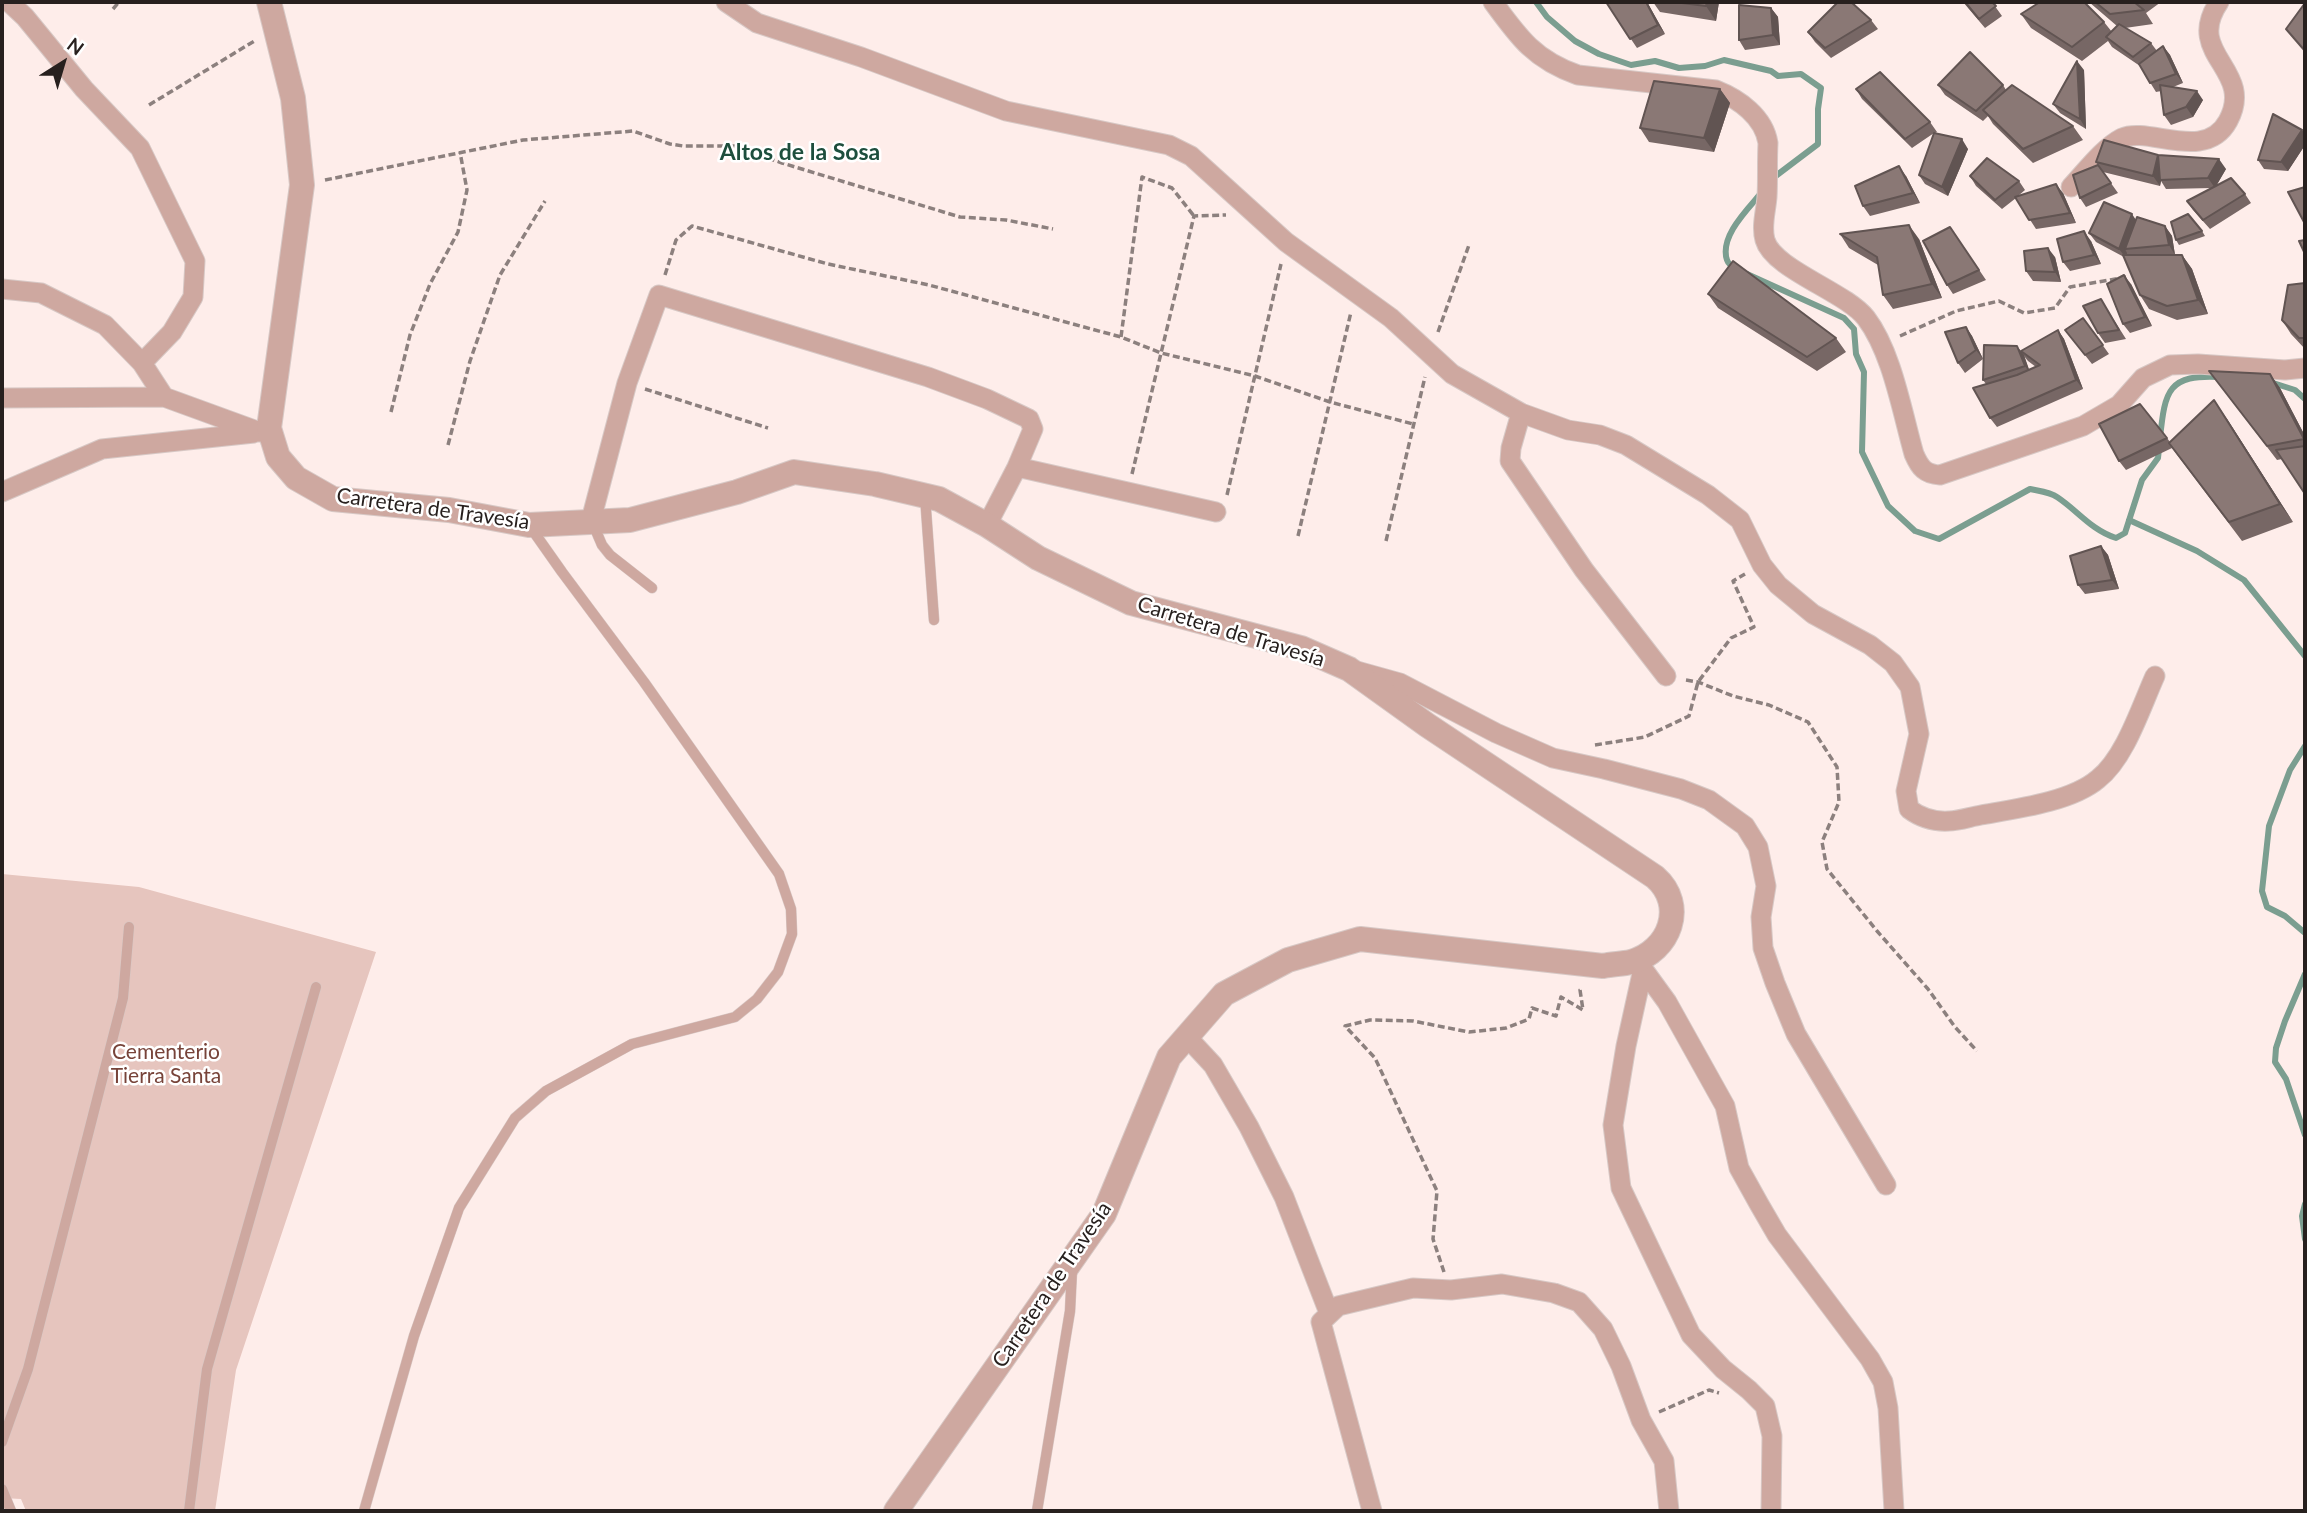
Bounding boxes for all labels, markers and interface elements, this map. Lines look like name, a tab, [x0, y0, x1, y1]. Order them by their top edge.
north arrow	[28, 28, 98, 98]
text: N	[63, 32, 89, 59]
district label: Altos de la Sosa	[720, 139, 880, 167]
street label: Carretera de Travesía	[335, 483, 531, 535]
street label: Carretera de Travesía	[1134, 592, 1328, 672]
park label: Cementerio Tierra Santa	[111, 1039, 221, 1089]
street label: Carretera de Travesía	[987, 1197, 1117, 1373]

